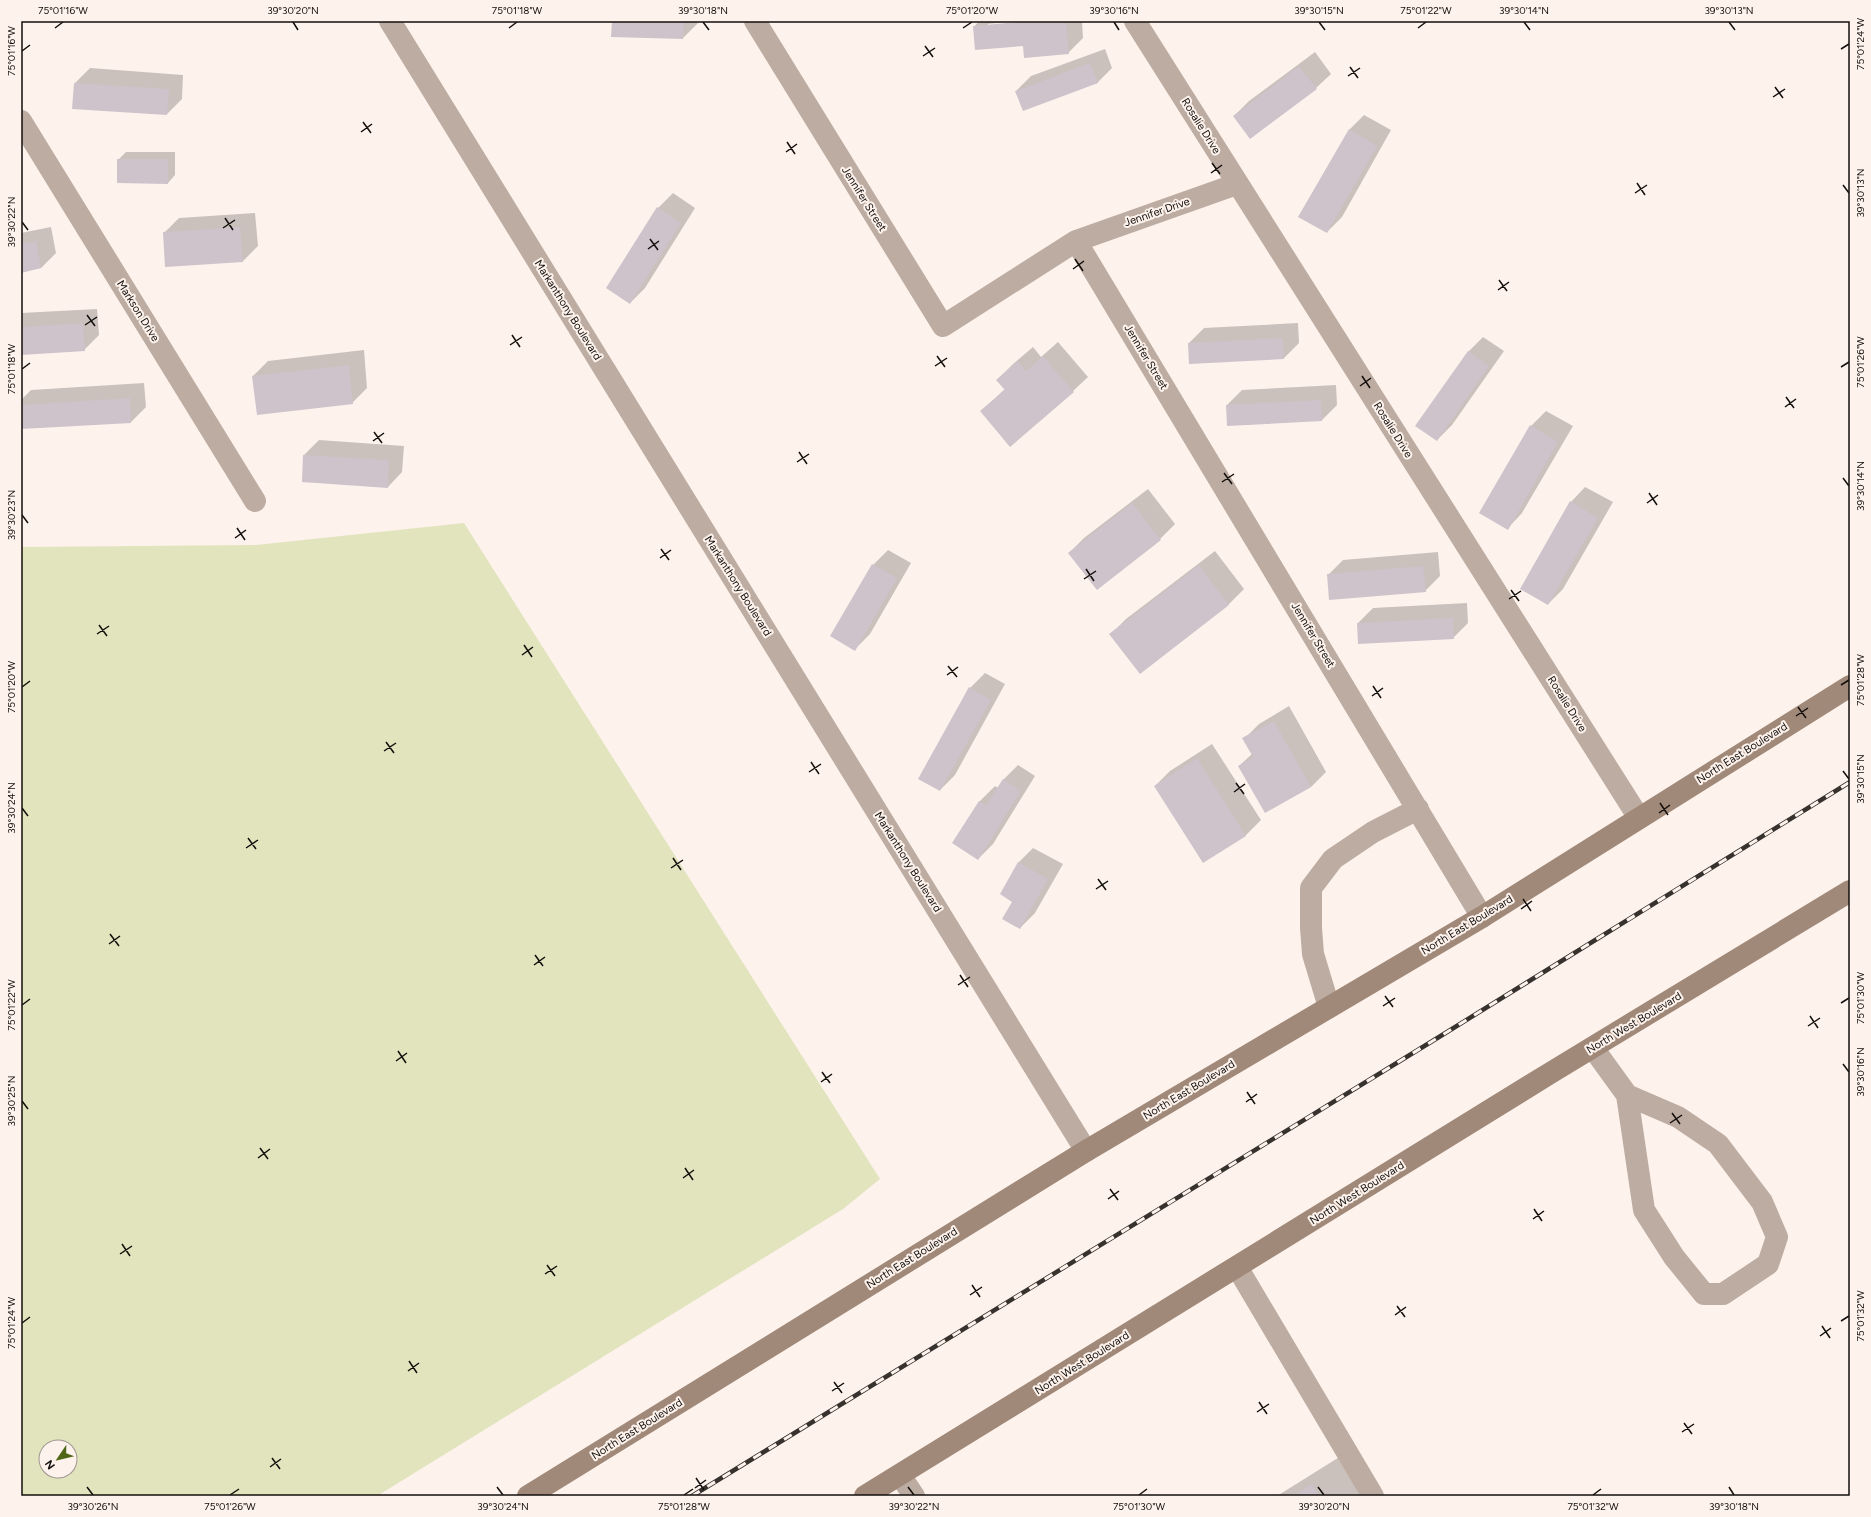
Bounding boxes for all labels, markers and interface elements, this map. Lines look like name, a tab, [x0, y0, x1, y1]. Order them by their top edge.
text: 75°01'16"W	[38, 4, 88, 17]
text: 39°30'20"N	[267, 4, 319, 17]
text: 75°01'18"W	[492, 4, 543, 17]
text: 39°30'18"N	[678, 4, 728, 17]
text: 75°01'20"W	[946, 4, 998, 17]
text: 39°30'16"N	[1089, 4, 1139, 17]
text: 39°30'15"N	[1294, 4, 1344, 17]
text: 75°01'22"W	[1400, 4, 1452, 17]
text: 39°30'14"N	[1499, 4, 1549, 17]
text: 39°30'13"N	[1704, 4, 1754, 17]
text: 75°01'24"W	[1854, 18, 1867, 70]
text: 75°01'16"W	[5, 26, 18, 76]
street label: Rosalie Drive	[1179, 96, 1223, 156]
street label: Jennifer Street	[839, 164, 889, 234]
text: 39°30'13"N	[1854, 168, 1867, 218]
street label: Jennifer Drive	[1123, 195, 1191, 229]
text: 39°30'22"N	[5, 197, 18, 247]
street label: Markanthony Boulevard	[532, 257, 604, 363]
street label: Markson Drive	[114, 278, 162, 344]
street label: Jennifer Street	[1121, 322, 1171, 392]
text: 75°01'26"W	[1854, 336, 1867, 388]
text: 75°01'18"W	[5, 343, 18, 394]
street label: Rosalie Drive	[1371, 400, 1415, 460]
text: 39°30'14"N	[1854, 461, 1867, 511]
text: 39°30'23"N	[5, 490, 18, 540]
street label: Markanthony Boulevard	[702, 533, 774, 639]
street label: Jennifer Street	[1288, 600, 1338, 670]
text: 75°01'28"W	[1854, 654, 1867, 706]
text: 75°01'20"W	[5, 661, 18, 713]
street label: Rosalie Drive	[1545, 674, 1589, 734]
street label: North East Boulevard	[1694, 720, 1790, 786]
text: 39°30'15"N	[1854, 754, 1867, 804]
text: 39°30'24"N	[5, 782, 18, 834]
street label: Markanthony Boulevard	[872, 809, 944, 915]
street label: North East Boulevard	[1419, 892, 1515, 958]
text: 75°01'30"W	[1854, 972, 1867, 1024]
text: 75°01'22"W	[5, 979, 18, 1031]
street label: North West Boulevard	[1584, 989, 1684, 1057]
text: 39°30'16"N	[1854, 1047, 1867, 1097]
street label: North East Boulevard	[1141, 1057, 1237, 1123]
text: 39°30'25"N	[5, 1076, 18, 1126]
street label: North West Boulevard	[1307, 1159, 1407, 1227]
street label: North East Boulevard	[864, 1225, 960, 1291]
text: 75°01'32"W	[1854, 1290, 1867, 1342]
text: 75°01'24"W	[5, 1297, 18, 1349]
street label: North West Boulevard	[1032, 1329, 1132, 1397]
street label: North East Boulevard	[589, 1396, 685, 1462]
north arrow	[38, 1439, 78, 1479]
text: N	[42, 1457, 58, 1472]
text: 39°30'26"N	[68, 1500, 118, 1513]
text: 75°01'26"W	[204, 1500, 256, 1513]
text: 39°30'24"N	[477, 1500, 529, 1513]
text: 75°01'28"W	[658, 1500, 710, 1513]
text: 39°30'22"N	[889, 1500, 939, 1513]
text: 75°01'30"W	[1113, 1500, 1165, 1513]
text: 39°30'20"N	[1298, 1500, 1350, 1513]
text: 75°01'32"W	[1567, 1500, 1619, 1513]
text: 39°30'18"N	[1709, 1500, 1759, 1513]

